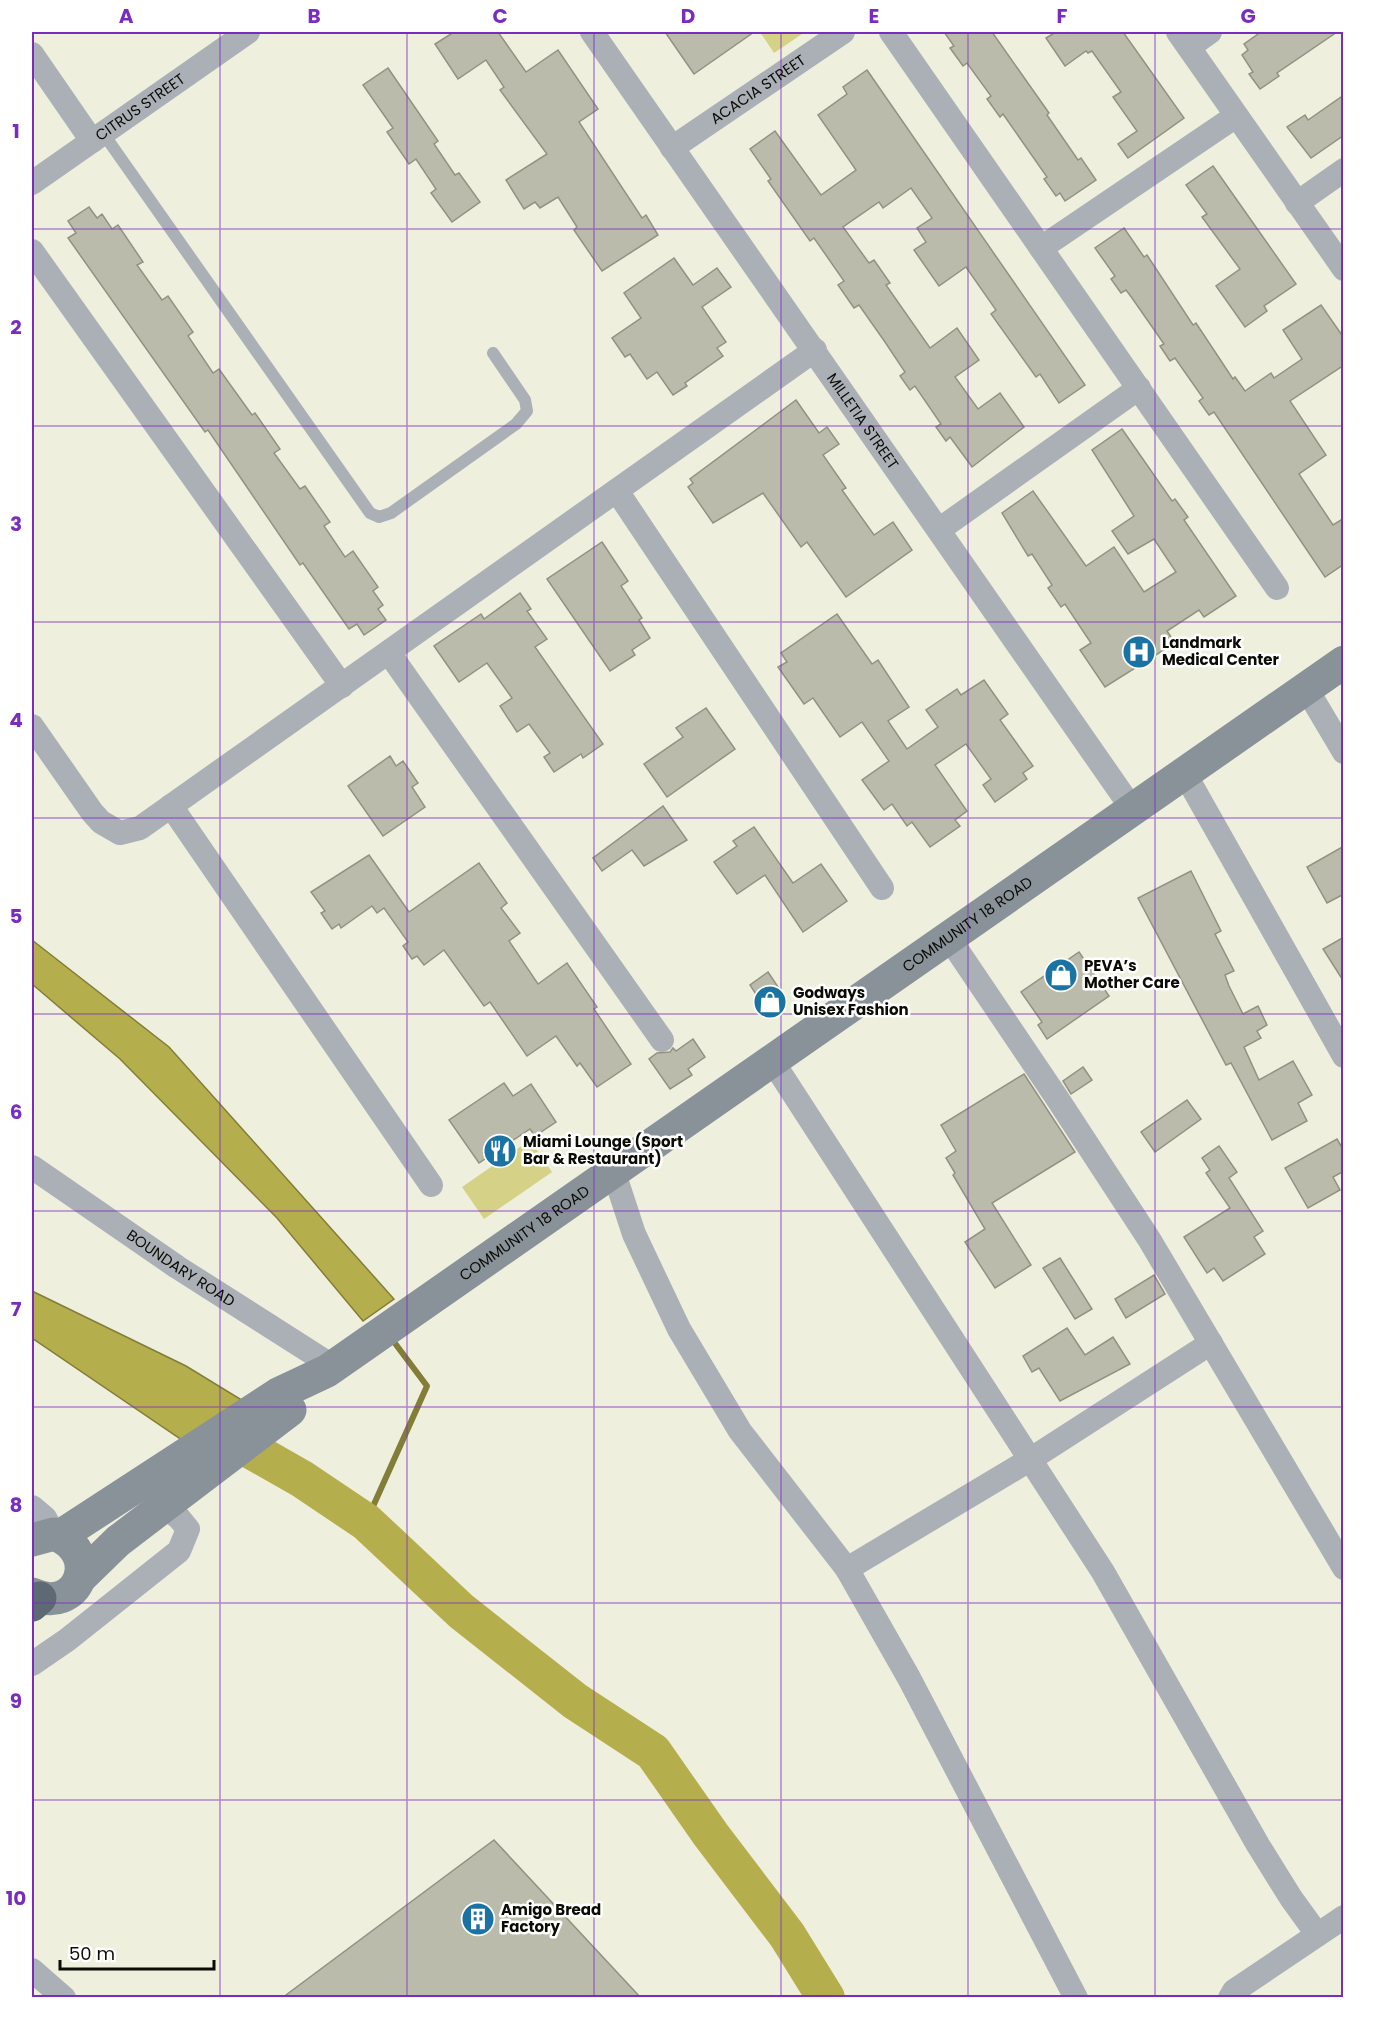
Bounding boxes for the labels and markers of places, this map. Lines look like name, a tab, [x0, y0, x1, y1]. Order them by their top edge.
place label: Landmark Medical Center	[1162, 632, 1280, 670]
hospital icon: Landmark Medical Center	[1121, 634, 1157, 670]
place label: PEVA’s Mother Care	[1084, 955, 1180, 993]
shop icon: PEVA’s Mother Care	[1043, 957, 1079, 993]
place label: Godways Unisex Fashion	[793, 982, 909, 1020]
shop icon: Godways Unisex Fashion	[752, 984, 788, 1020]
place label: Miami Lounge (Sport Bar & Restaurant)	[523, 1131, 683, 1169]
restaurant icon: Miami Lounge (Sport Bar & Restaurant)	[482, 1133, 518, 1169]
place label: Amigo Bread Factory	[501, 1899, 601, 1937]
building icon: Amigo Bread Factory	[460, 1901, 496, 1937]

